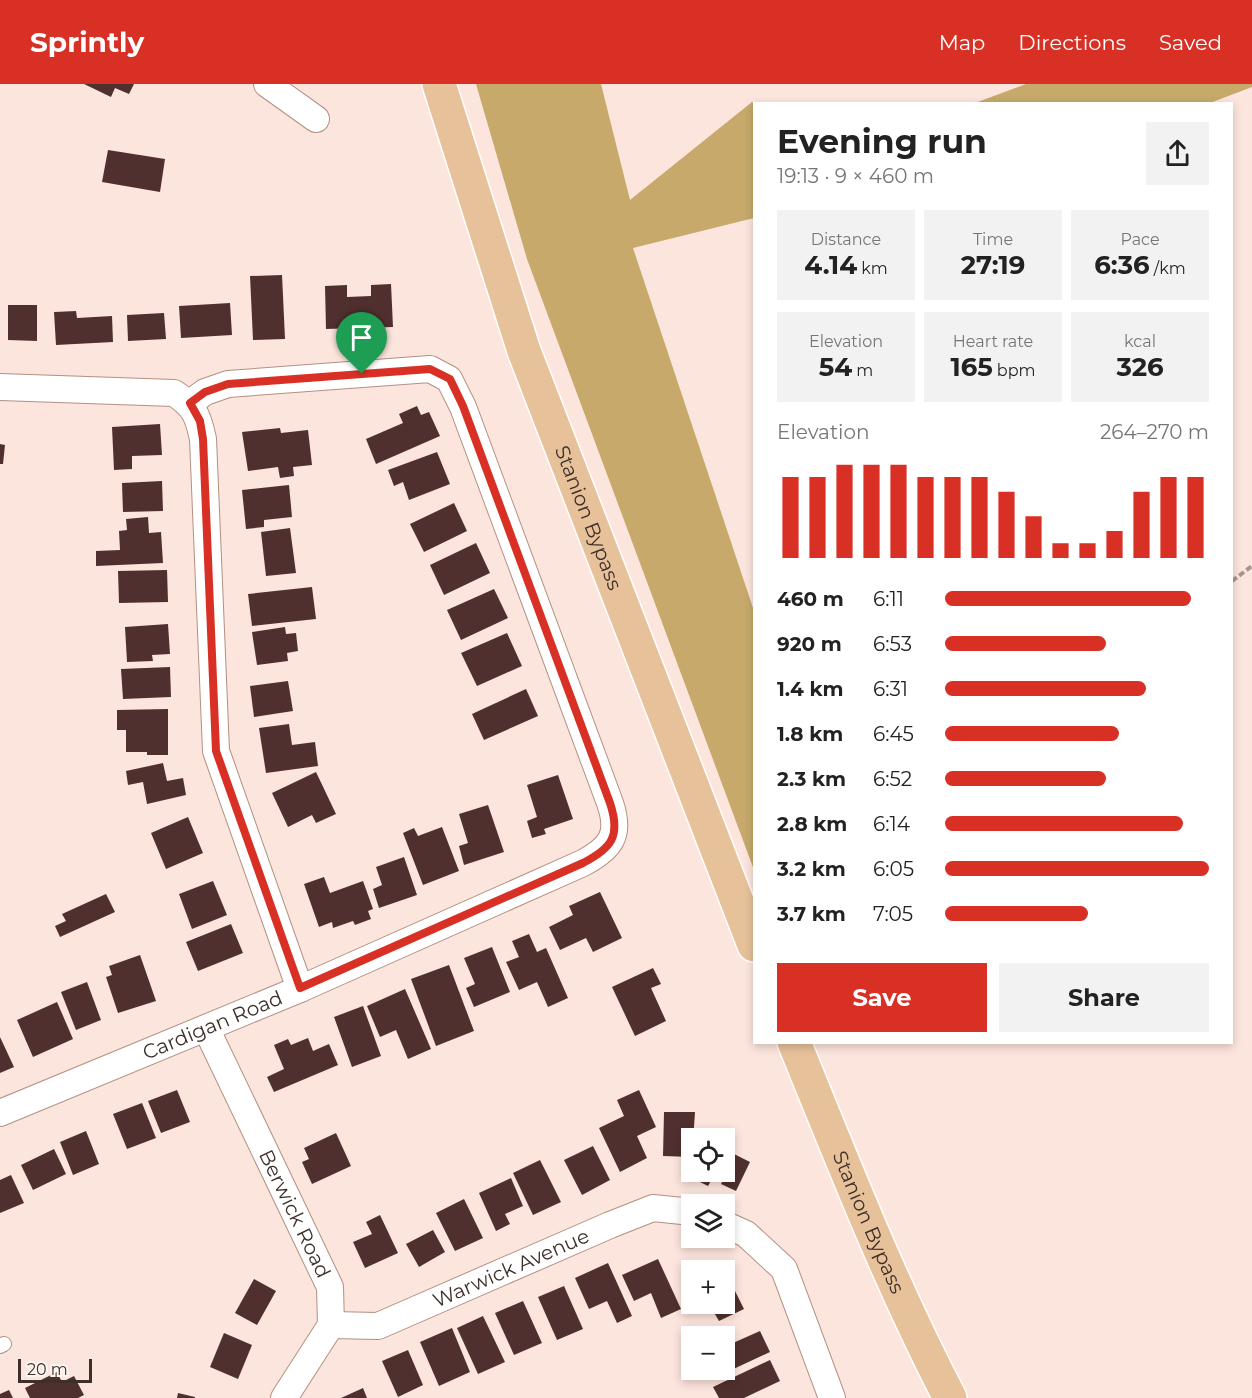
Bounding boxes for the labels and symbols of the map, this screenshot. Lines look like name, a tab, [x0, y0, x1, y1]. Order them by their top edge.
pin	[336, 312, 387, 374]
street label: Stanion Bypass	[550, 442, 627, 594]
street label: Cardigan Road	[139, 986, 286, 1065]
street label: Berwick Road	[254, 1146, 336, 1282]
street label: Stanion Bypass	[828, 1147, 910, 1298]
street label: Warwick Avenue	[429, 1224, 593, 1313]
scale bar	[18, 1356, 92, 1384]

